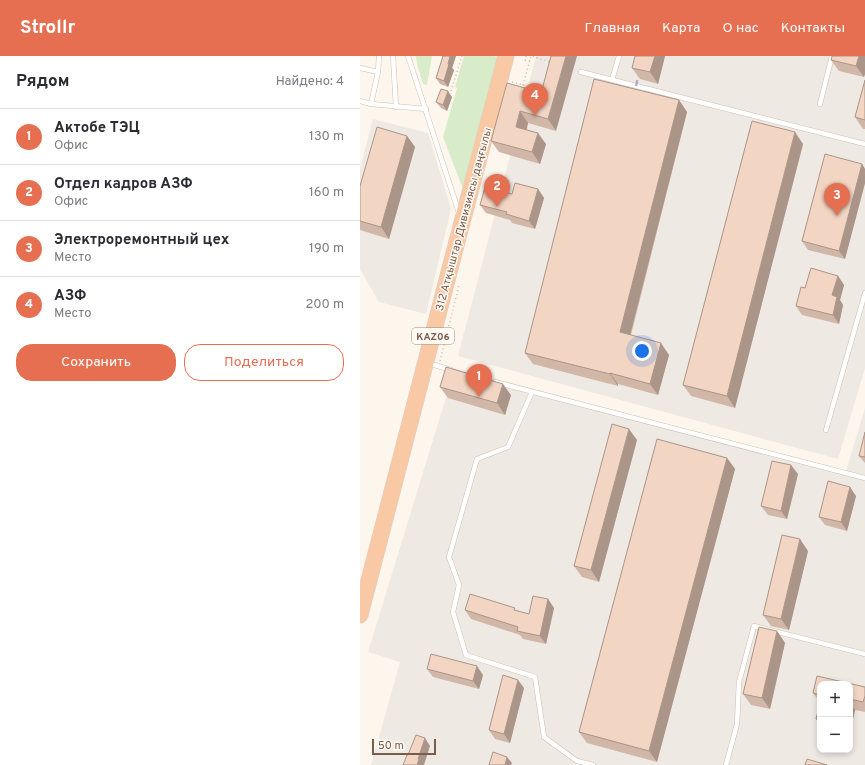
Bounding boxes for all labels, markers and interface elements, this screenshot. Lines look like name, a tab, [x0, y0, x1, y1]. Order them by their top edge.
text: Strollr	[20, 16, 75, 40]
text: Главная	[585, 20, 640, 37]
text: Карта	[662, 20, 700, 37]
text: О нас	[722, 20, 759, 37]
text: Контакты	[781, 20, 845, 37]
text: Рядом	[16, 71, 69, 93]
text: Найдено: 4	[276, 74, 344, 90]
pin: 4	[522, 83, 548, 116]
text: Актобе ТЭЦ	[54, 119, 140, 138]
street label: 312 Атқыштар Дивизиясы даңғылы	[433, 126, 495, 312]
text: 1	[26, 129, 32, 145]
text: 130 m	[309, 129, 344, 145]
text: Офис	[54, 138, 88, 154]
pin: 2	[484, 174, 510, 207]
text: Отдел кадров АЗФ	[54, 175, 192, 194]
pin: 3	[824, 183, 850, 216]
text: 2	[25, 185, 33, 201]
text: 160 m	[309, 185, 344, 201]
text: Офис	[54, 194, 88, 210]
text: Электроремонтный цех	[54, 231, 229, 250]
text: 3	[25, 241, 33, 257]
text: 190 m	[309, 241, 344, 257]
text: Место	[54, 250, 91, 266]
text: АЗФ	[54, 287, 86, 306]
text: 4	[25, 297, 33, 313]
text: 200 m	[305, 297, 344, 313]
text: Место	[54, 306, 91, 322]
road number: KАZ06	[412, 328, 454, 344]
your location	[632, 341, 652, 361]
button: Сохранить	[16, 344, 176, 381]
button: Поделиться	[184, 344, 344, 381]
pin: 1	[466, 364, 492, 397]
map controls	[817, 681, 853, 753]
button: +	[817, 681, 853, 717]
button: −	[817, 717, 853, 753]
scale bar	[372, 737, 436, 756]
text: 50 m	[378, 739, 404, 753]

